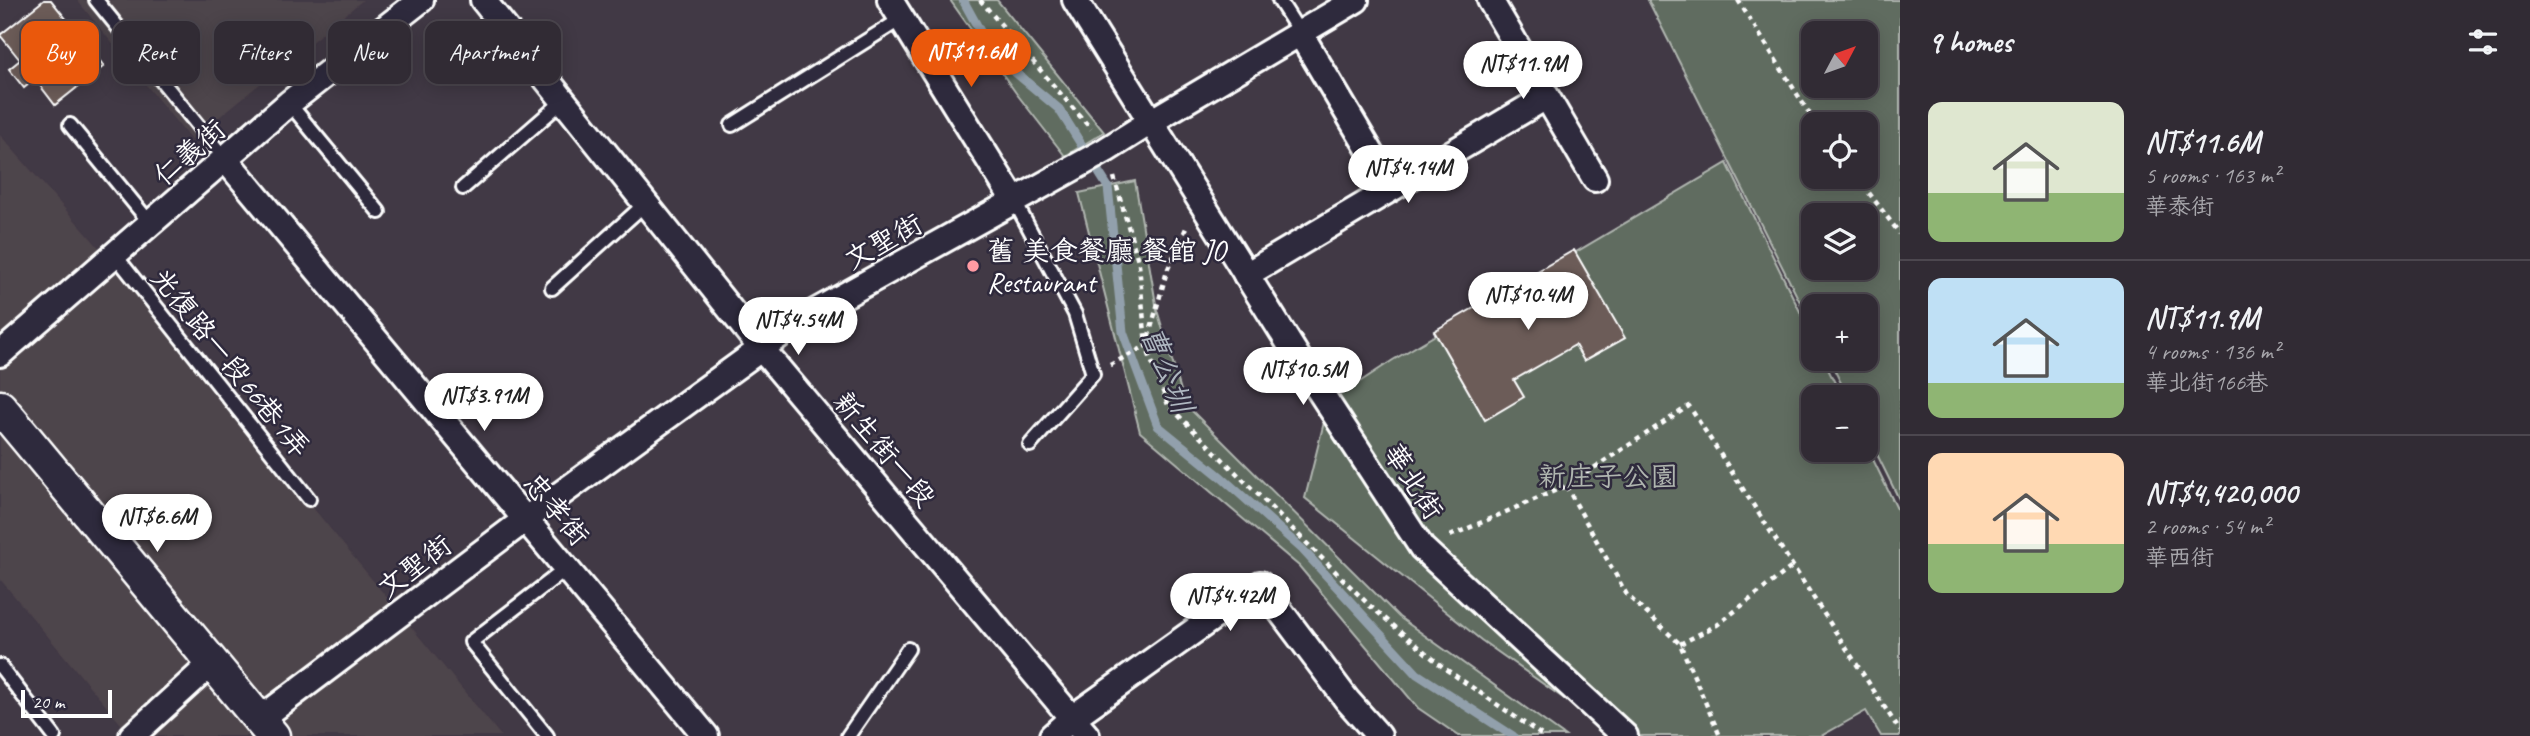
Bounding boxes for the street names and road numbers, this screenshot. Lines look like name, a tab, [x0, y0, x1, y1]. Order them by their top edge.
street label: 仁義街	[146, 112, 233, 193]
street label: 文聖街	[838, 206, 928, 277]
street label: 光復路一段66巷1弄	[143, 260, 318, 464]
street label: 新生街一段	[826, 384, 943, 514]
street label: 華北街	[1376, 437, 1451, 526]
street label: 忠孝街	[516, 466, 597, 553]
street label: 文聖街	[370, 527, 458, 606]

